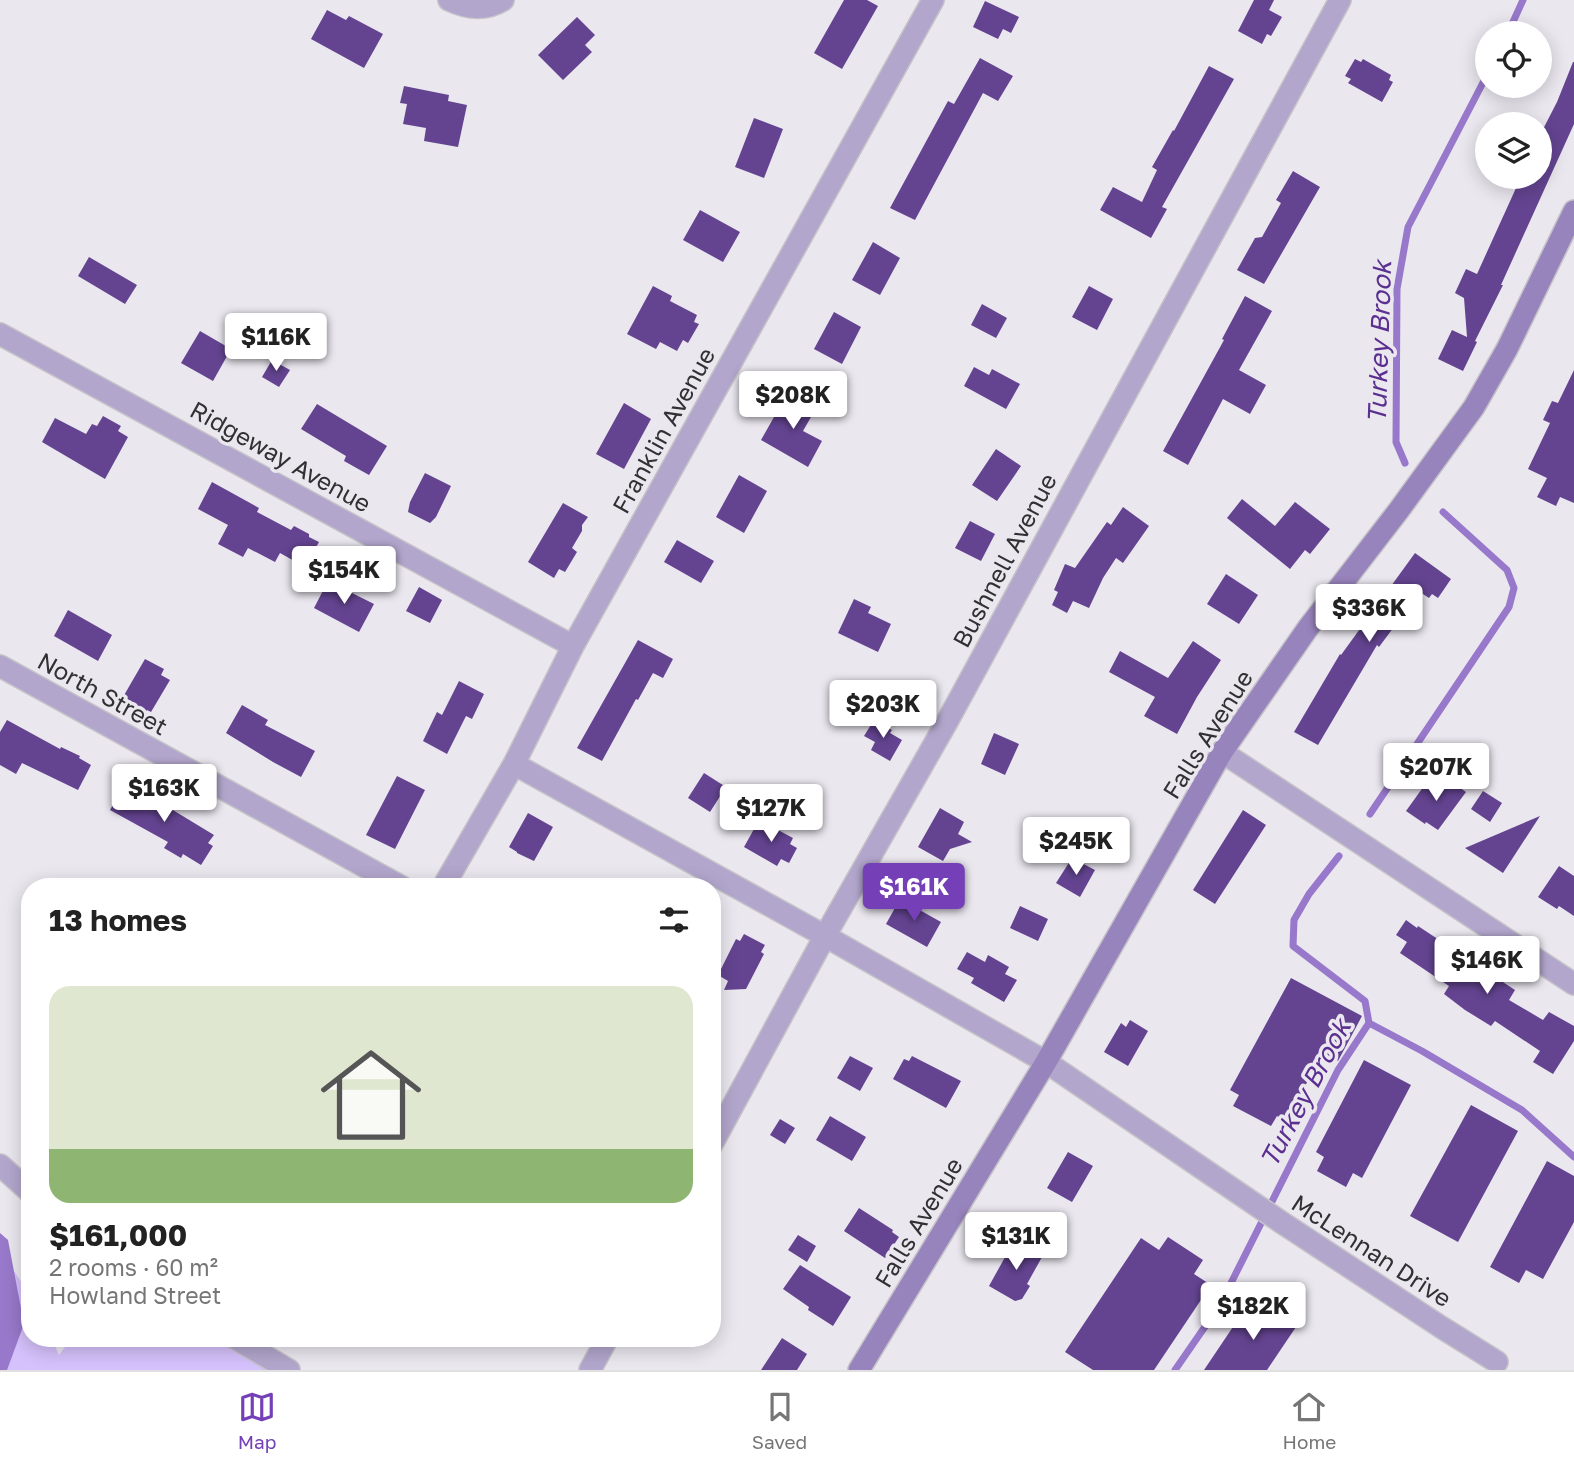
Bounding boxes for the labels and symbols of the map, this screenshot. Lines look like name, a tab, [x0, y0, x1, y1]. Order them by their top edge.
water label: Turkey Brook	[1361, 258, 1397, 424]
pin: $116K	[227, 314, 325, 373]
street label: Franklin Avenue	[606, 342, 720, 518]
pin: $208K	[744, 372, 842, 431]
street label: Ridgeway Avenue	[186, 394, 376, 518]
street label: Bushnell Avenue	[946, 468, 1062, 652]
pin: $154K	[295, 546, 393, 606]
pin: $336K	[1320, 584, 1418, 644]
street label: North Street	[33, 645, 173, 741]
street label: Falls Avenue	[1156, 664, 1258, 804]
pin: $203K	[834, 680, 932, 740]
pin: $207K	[1387, 744, 1485, 803]
pin: $163K	[115, 764, 213, 824]
pin: $127K	[722, 784, 820, 844]
pin: $245K	[1027, 818, 1125, 877]
pin: $161K	[865, 864, 963, 923]
pin: $146K	[1438, 936, 1536, 996]
water label: Turkey Brook	[1253, 1012, 1358, 1172]
street label: Falls Avenue	[868, 1152, 968, 1292]
street label: McLennan Drive	[1287, 1188, 1457, 1312]
pin: $131K	[967, 1212, 1065, 1272]
pin: $182K	[1204, 1282, 1302, 1342]

